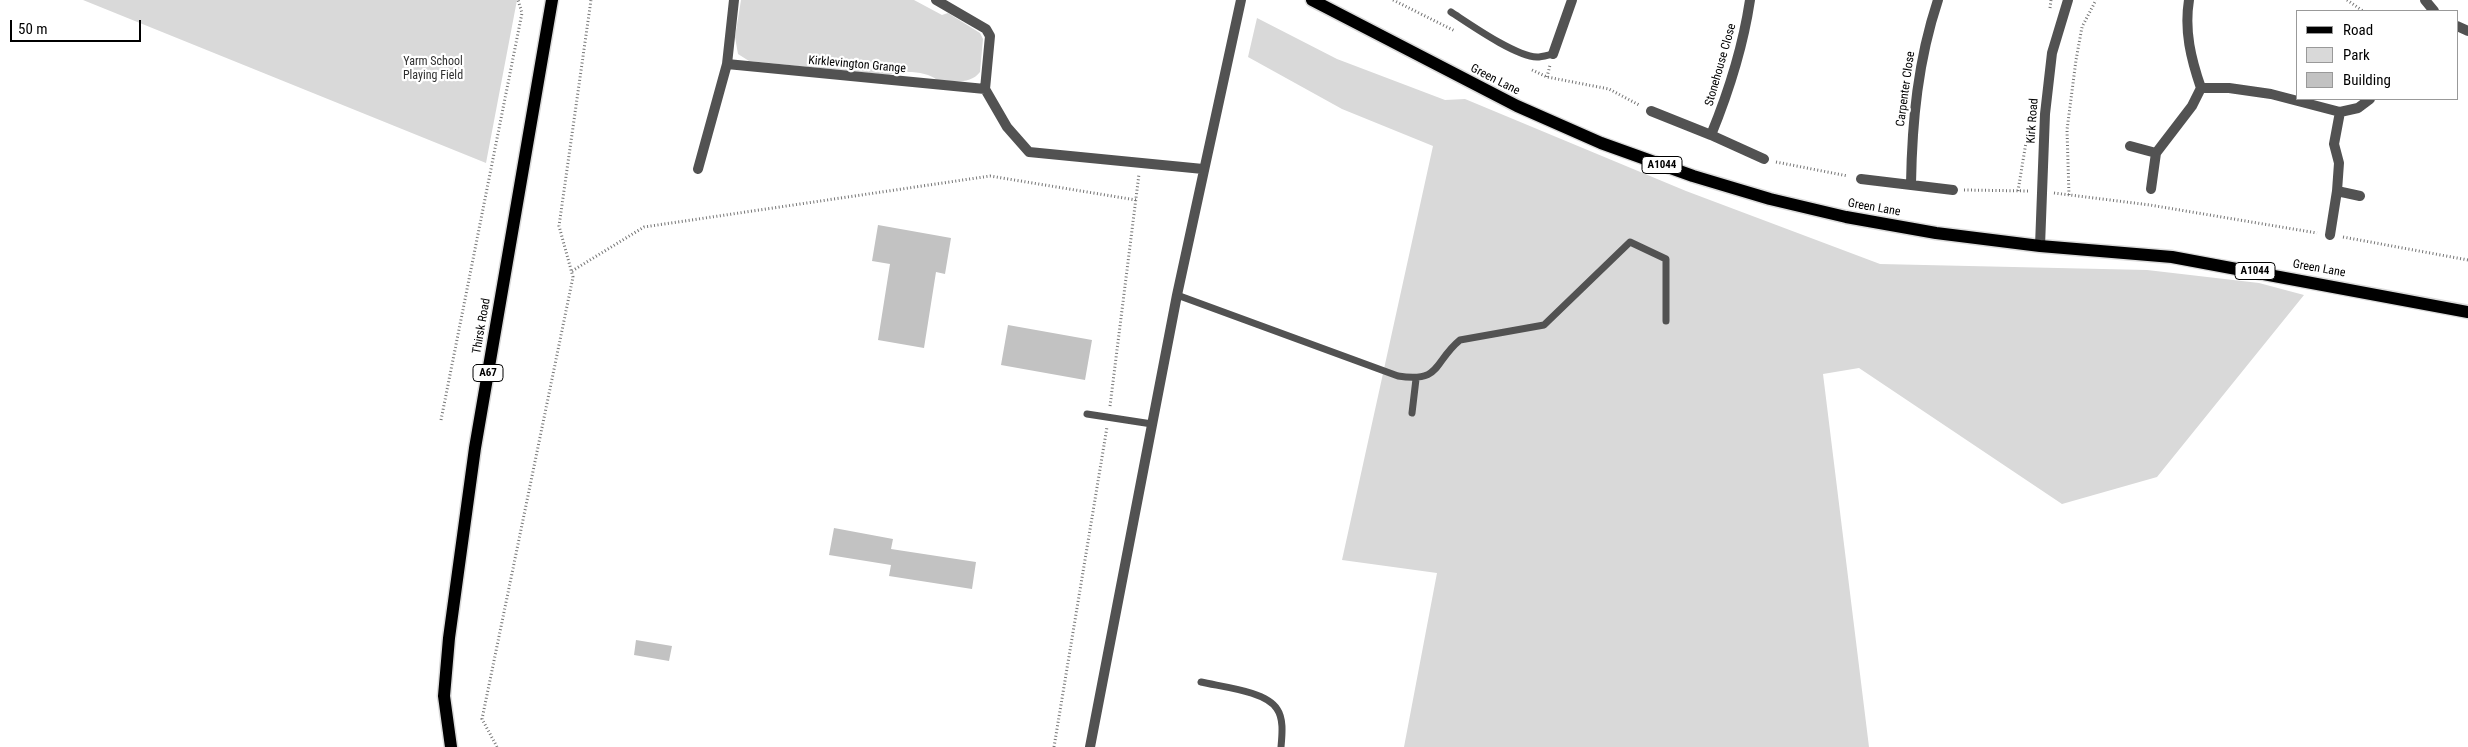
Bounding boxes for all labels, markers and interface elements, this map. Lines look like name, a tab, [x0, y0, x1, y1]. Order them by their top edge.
scale bar	[12, 10, 144, 42]
legend	[2296, 10, 2458, 100]
text: 50 m	[18, 20, 48, 38]
text: Road	[2343, 21, 2373, 39]
street label: Stonehouse Close	[1702, 22, 1740, 108]
text: Park	[2343, 46, 2370, 64]
street label: Carpenter Close	[1894, 50, 1918, 128]
street label: Kirklevington Grange	[808, 54, 906, 76]
park label: Yarm School Playing Field	[403, 55, 463, 83]
street label: Green Lane	[1468, 61, 1522, 99]
text: Building	[2343, 71, 2391, 89]
street label: Kirk Road	[2024, 98, 2042, 144]
road number: A1044	[1642, 156, 1682, 174]
street label: Green Lane	[1846, 196, 1902, 220]
street label: Green Lane	[2291, 257, 2347, 281]
road number: A1044	[2235, 262, 2275, 280]
street label: Thirsk Road	[470, 297, 494, 355]
road number: A67	[473, 364, 503, 382]

